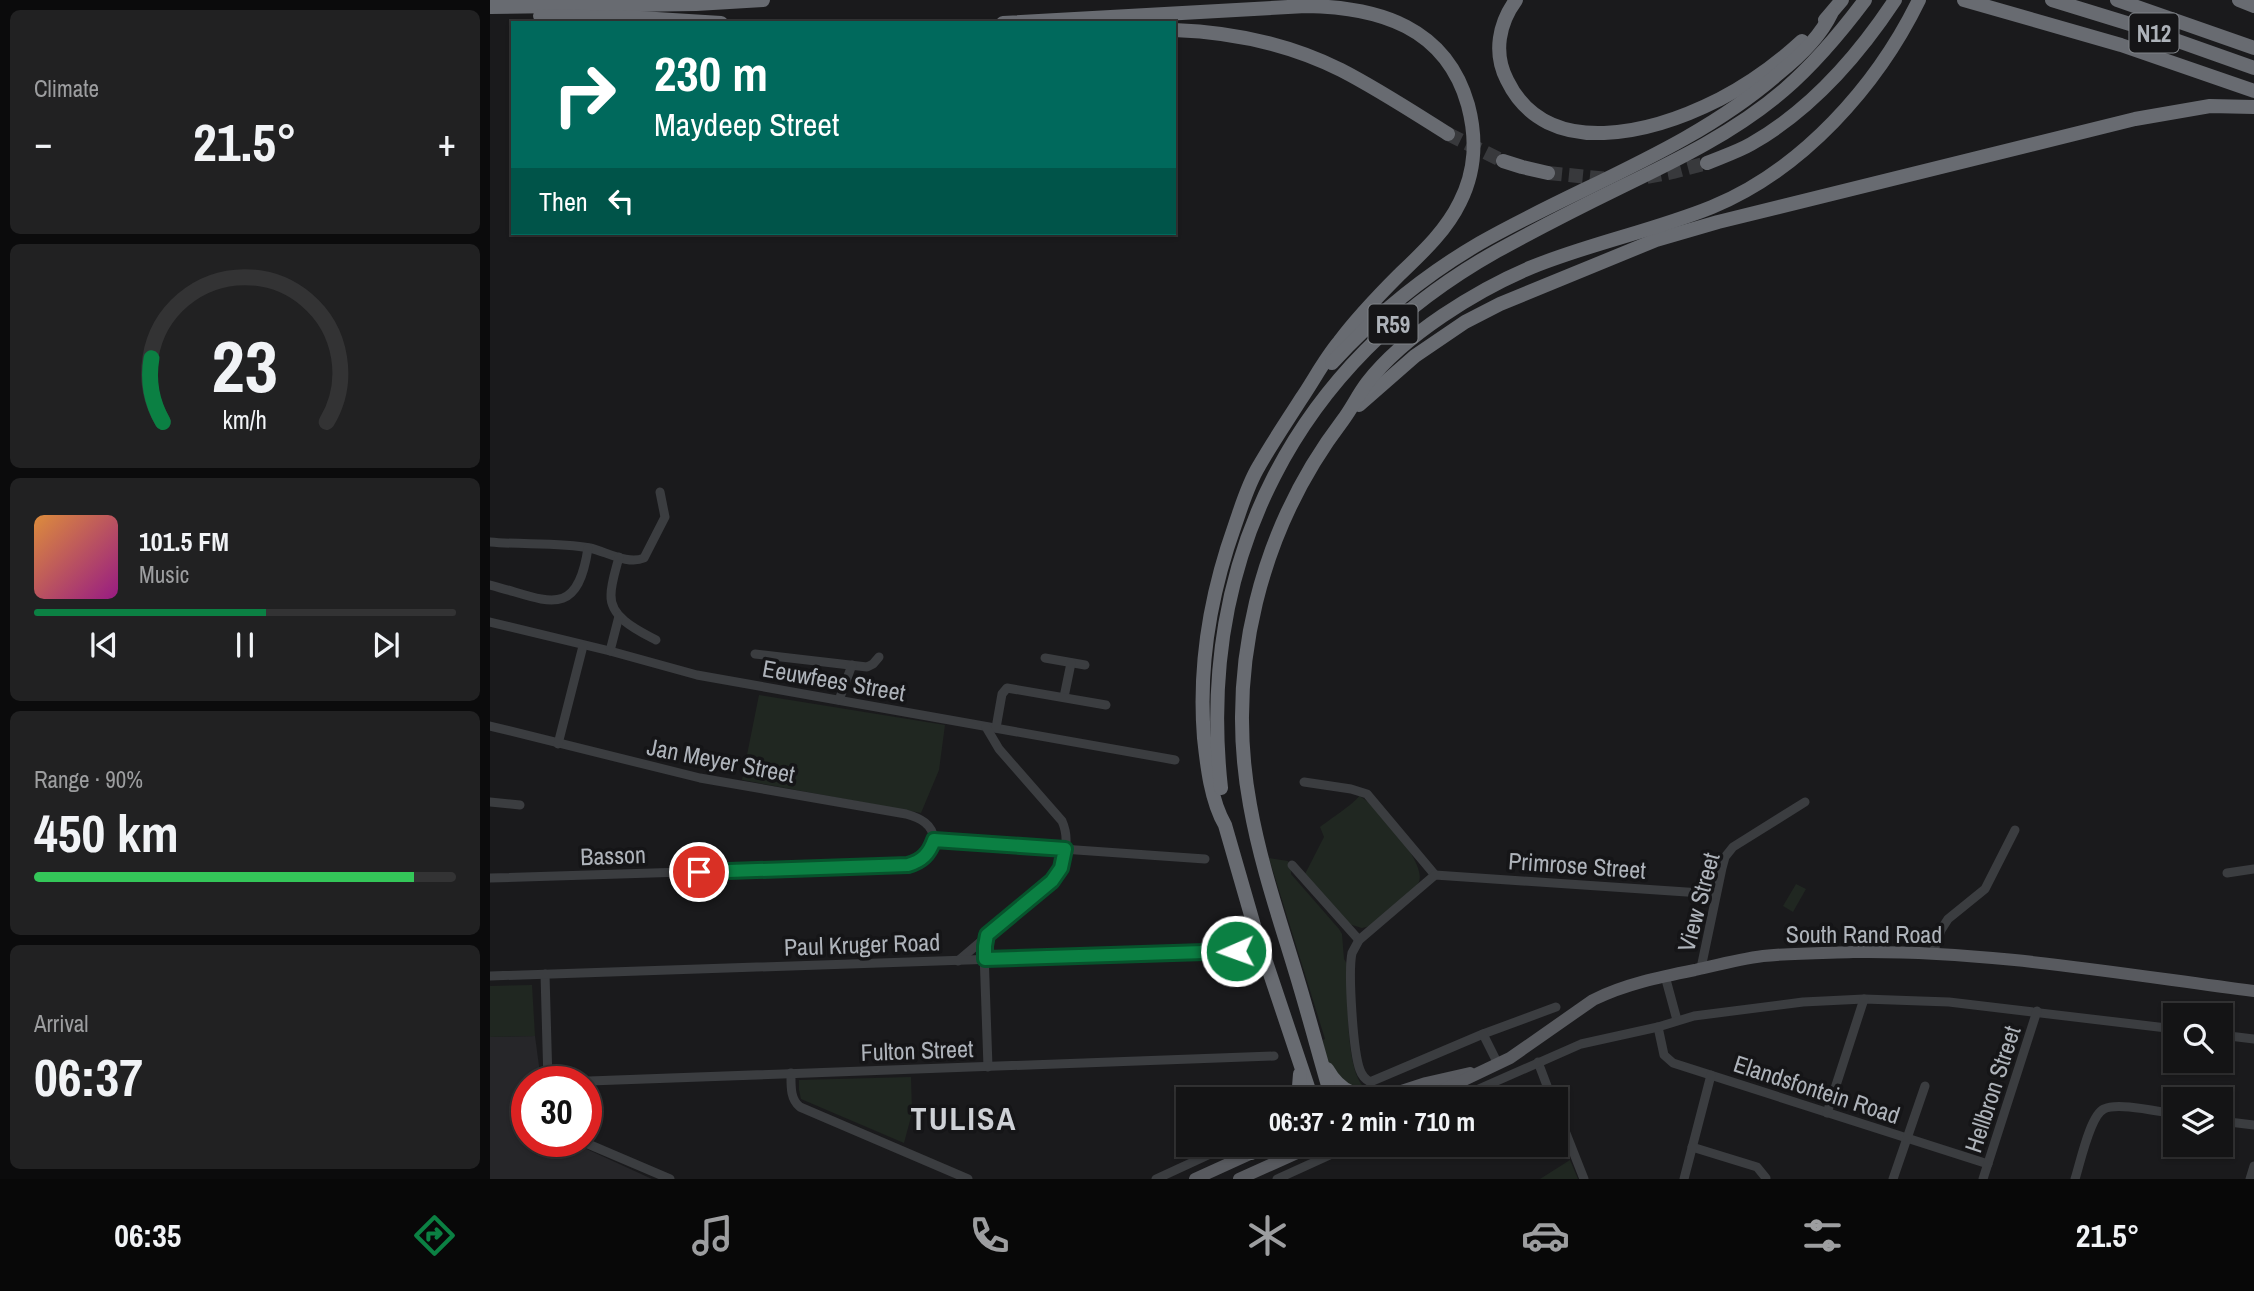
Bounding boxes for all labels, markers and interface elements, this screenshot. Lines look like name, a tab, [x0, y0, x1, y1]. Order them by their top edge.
road number: N12	[2130, 14, 2178, 52]
text: 230 m	[654, 40, 768, 106]
icon: right	[539, 49, 630, 140]
text: Climate	[34, 73, 99, 104]
text: Maydeep Street	[654, 103, 839, 146]
text: 21.5°	[193, 107, 297, 177]
text: −	[34, 117, 52, 168]
text: +	[438, 117, 456, 168]
icon: left	[602, 182, 640, 220]
text: Then	[539, 184, 588, 219]
road number: R59	[1368, 304, 1418, 344]
text: 23	[212, 317, 278, 415]
text: km/h	[223, 402, 267, 436]
text: 101.5 FM	[139, 524, 229, 559]
text: Music	[139, 559, 189, 590]
icon: previous	[85, 626, 123, 664]
icon: pause	[226, 626, 264, 664]
icon: next	[367, 626, 405, 664]
street label: Eeuwfees Street	[760, 652, 908, 708]
street label: Jan Meyer Street	[644, 730, 798, 790]
text: Range · 90%	[34, 764, 143, 795]
text: 450 km	[34, 798, 179, 868]
street label: Basson	[580, 838, 646, 872]
pin	[669, 842, 729, 902]
street label: Primrose Street	[1507, 844, 1647, 886]
street label: View Street	[1669, 848, 1727, 955]
icon: arrive	[680, 853, 718, 891]
position arrow	[1199, 914, 1273, 988]
street label: South Rand Road	[1786, 918, 1942, 950]
street label: Paul Kruger Road	[783, 925, 941, 963]
map controls	[2163, 1003, 2233, 1157]
button: search	[2163, 1003, 2233, 1073]
text: Arrival	[34, 1008, 89, 1039]
street label: Hellbron Street	[1957, 1021, 2028, 1156]
street label: Fulton Street	[860, 1032, 974, 1068]
text: 06:37	[34, 1042, 143, 1112]
street label: Elandsfontein Road	[1730, 1047, 1904, 1131]
speed limit sign: 30	[511, 1066, 602, 1157]
button: layers	[2163, 1087, 2233, 1157]
district label: TULISA	[911, 1097, 1017, 1140]
text: 06:37 · 2 min · 710 m	[1269, 1104, 1475, 1139]
icon: directions	[410, 1211, 459, 1260]
icon: music	[688, 1211, 737, 1260]
icon: phone	[965, 1211, 1014, 1260]
icon: climate	[1243, 1211, 1292, 1260]
icon: car	[1521, 1211, 1570, 1260]
icon: filters	[1798, 1211, 1847, 1260]
text: 06:35	[114, 1214, 181, 1257]
text: 21.5°	[2076, 1214, 2140, 1257]

